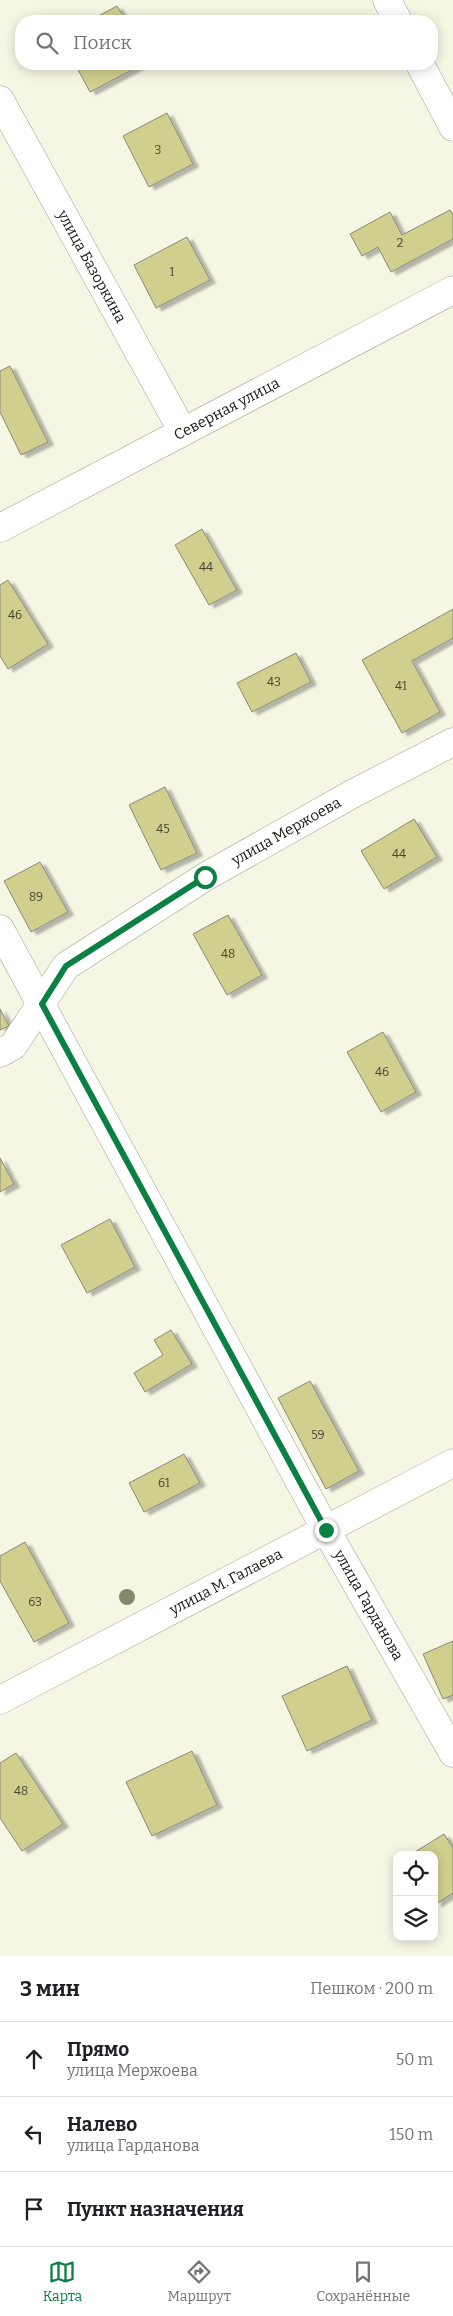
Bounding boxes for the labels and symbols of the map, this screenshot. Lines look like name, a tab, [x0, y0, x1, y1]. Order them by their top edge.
house number: 3	[155, 143, 162, 157]
street label: улица Базоркина	[53, 206, 130, 326]
house number: 2	[397, 236, 403, 250]
house number: 1	[170, 265, 175, 279]
street label: Северная улица	[171, 374, 283, 444]
house number: 44	[199, 560, 213, 574]
house number: 46	[8, 608, 22, 622]
house number: 43	[267, 675, 281, 689]
house number: 41	[395, 679, 407, 693]
street label: улица Мержоева	[227, 793, 344, 870]
house number: 45	[156, 822, 170, 836]
house number: 44	[392, 847, 406, 861]
route start	[194, 866, 217, 889]
house number: 89	[29, 890, 43, 904]
house number: 48	[221, 947, 235, 961]
house number: 46	[375, 1065, 389, 1079]
house number: 59	[311, 1428, 325, 1442]
house number: 61	[158, 1476, 170, 1490]
route end	[315, 1519, 338, 1542]
street label: улица М. Галаева	[166, 1545, 285, 1619]
street label: улица Гарданова	[330, 1546, 407, 1663]
house number: 63	[28, 1595, 42, 1609]
house number: 48	[14, 1784, 28, 1798]

